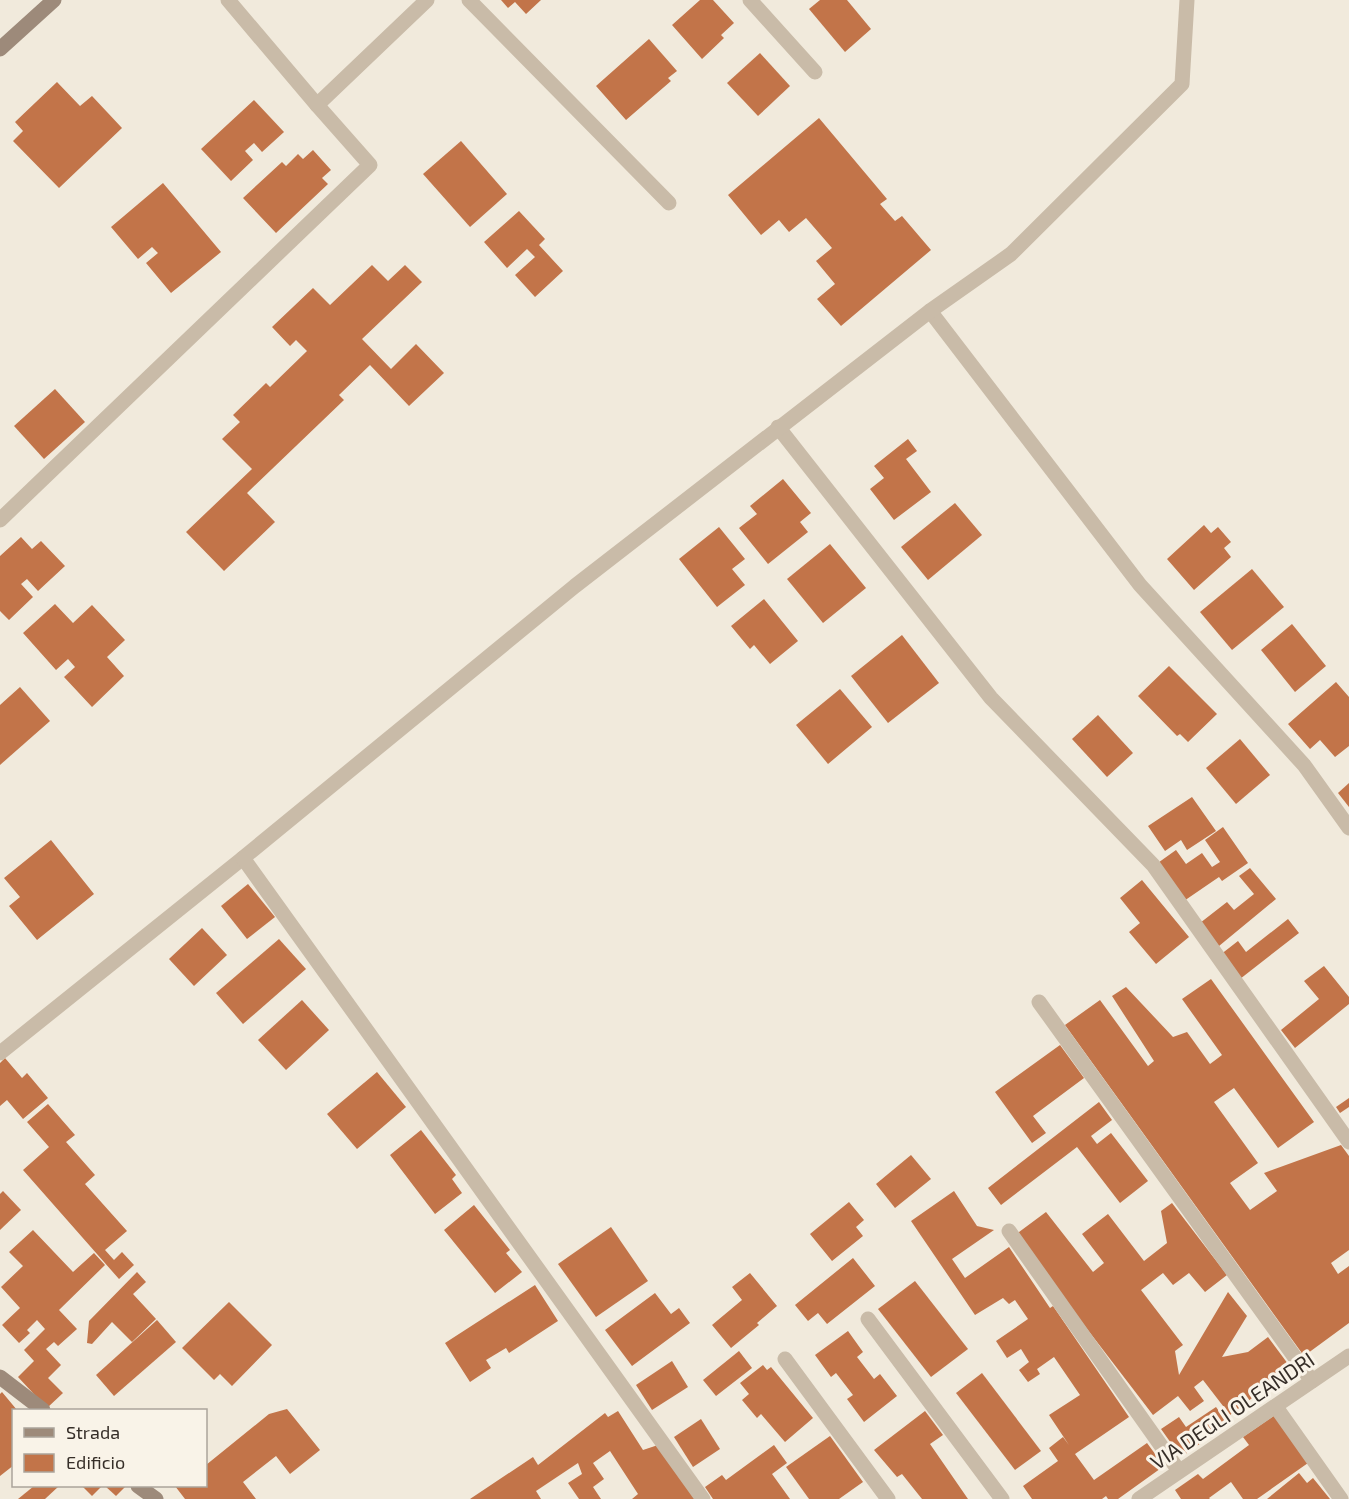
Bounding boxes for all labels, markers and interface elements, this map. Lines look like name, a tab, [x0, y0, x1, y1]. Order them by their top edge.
street label: VIA DEGLI OLEANDRI	[1145, 1346, 1319, 1474]
legend	[12, 1409, 207, 1487]
text: Strada	[66, 1421, 120, 1443]
text: Edificio	[66, 1451, 125, 1473]

